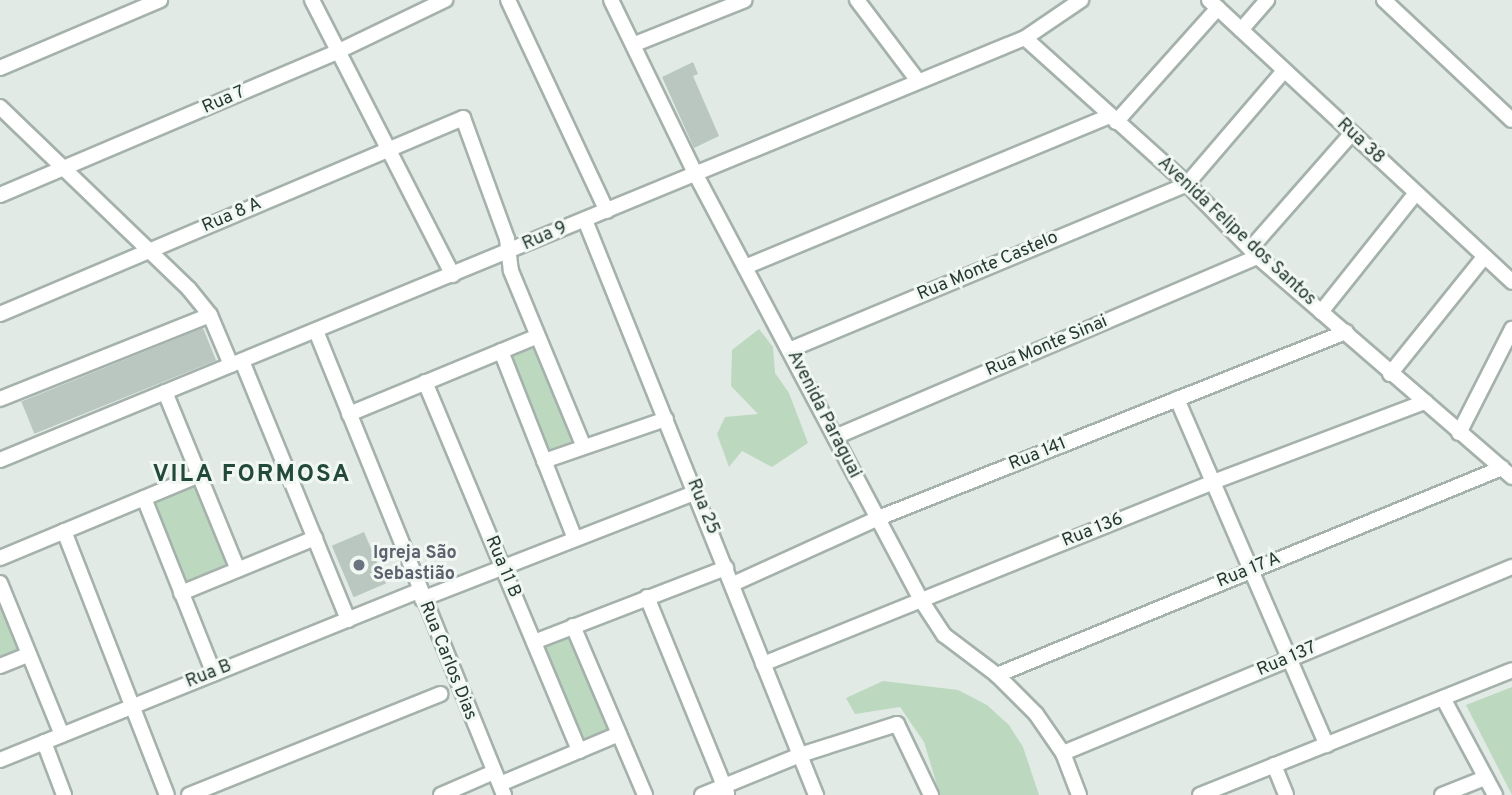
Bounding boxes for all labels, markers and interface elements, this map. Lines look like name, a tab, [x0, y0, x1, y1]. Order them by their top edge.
street label: Rua 7	[199, 82, 249, 120]
street label: Rua 38	[1332, 114, 1388, 170]
street label: Avenida Felipe dos Santos	[1152, 153, 1320, 311]
street label: Rua 8 A	[199, 194, 265, 238]
street label: Rua 9	[519, 218, 571, 256]
street label: Rua Monte Castelo	[914, 228, 1062, 306]
street label: Rua Monte Sinai	[983, 312, 1111, 382]
street label: Avenida Paraguai	[782, 348, 864, 482]
street label: Rua 141	[1006, 434, 1070, 476]
district label: VILA FORMOSA	[154, 462, 350, 490]
street label: Rua 25	[681, 476, 723, 538]
street label: Rua 136	[1059, 509, 1127, 553]
street label: Rua 11 B	[479, 533, 525, 601]
place label: Igreja São Sebastião	[373, 544, 457, 586]
street label: Rua 17 A	[1213, 548, 1285, 594]
marker: Igreja São Sebastião	[351, 557, 367, 573]
street label: Rua Carlos Dias	[413, 599, 481, 723]
street label: Rua 137	[1254, 638, 1320, 682]
street label: Rua B	[183, 656, 235, 694]

